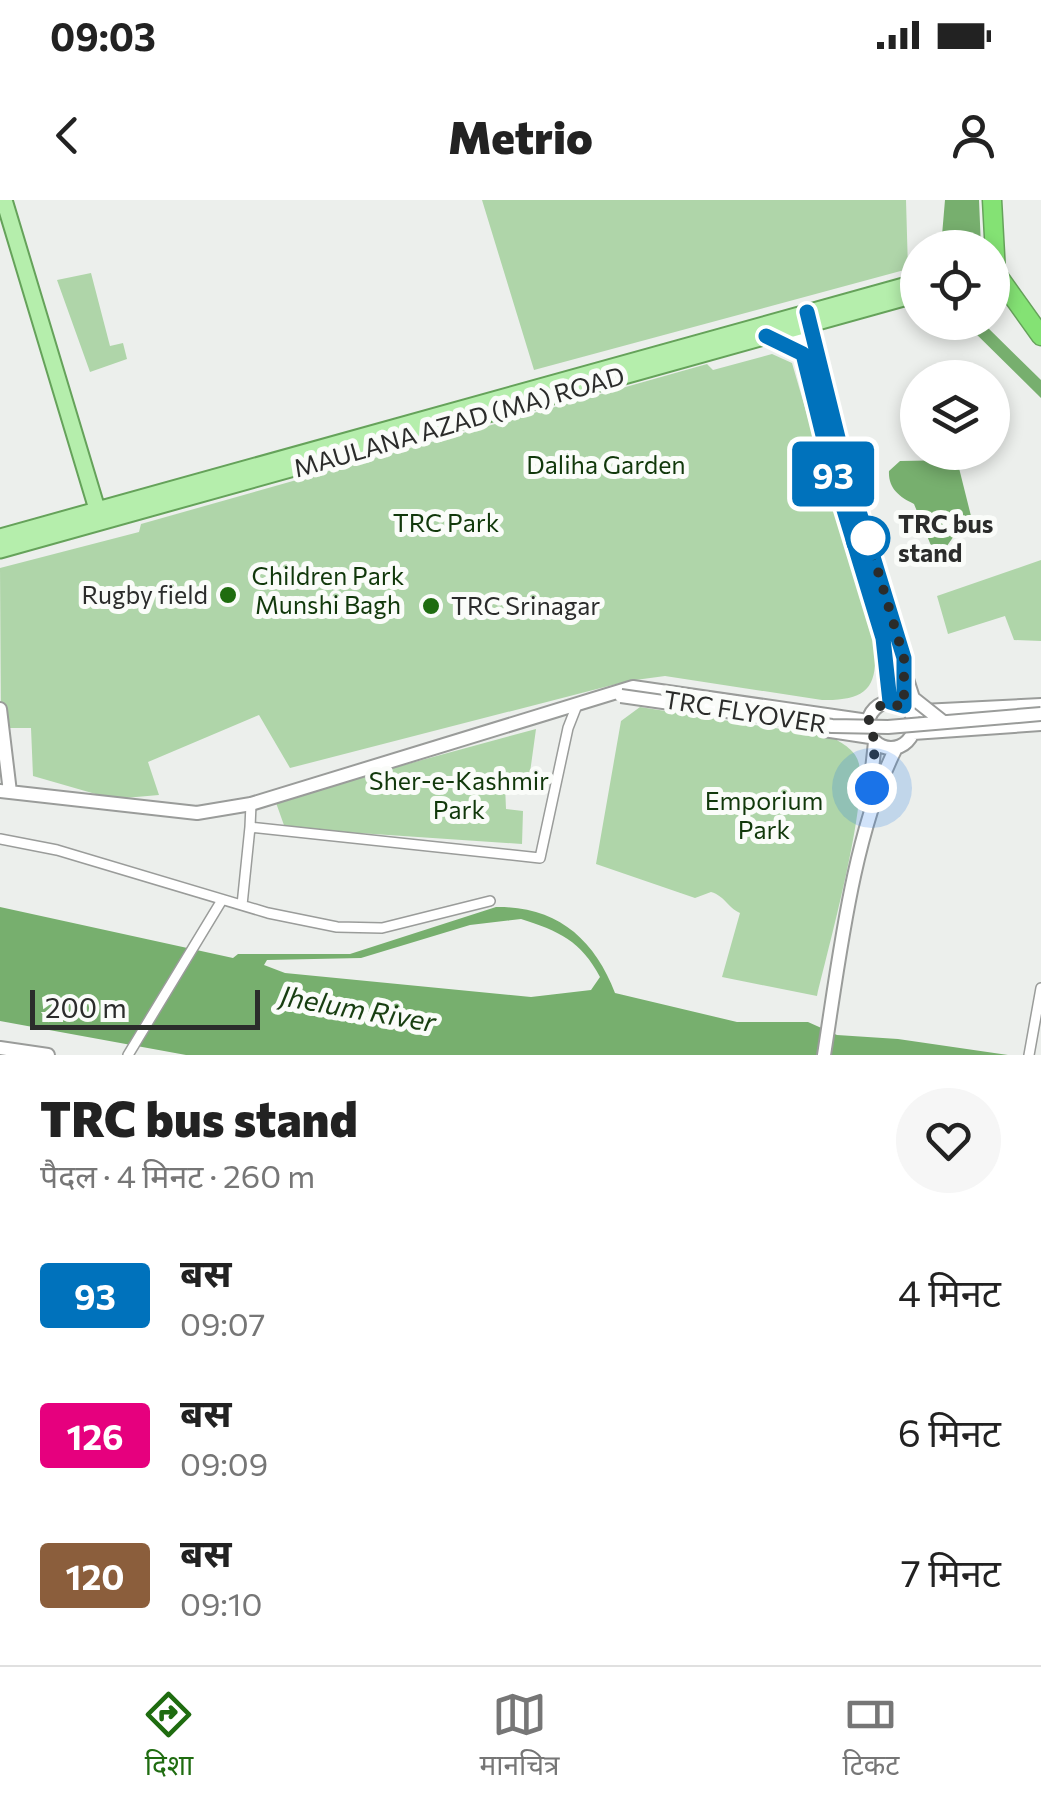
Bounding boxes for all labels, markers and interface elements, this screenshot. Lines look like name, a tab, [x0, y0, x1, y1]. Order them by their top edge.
text: 09:03	[50, 12, 156, 59]
icon: back	[40, 108, 95, 163]
text: Metrio	[448, 108, 593, 163]
icon: person	[946, 108, 1001, 163]
map controls	[900, 230, 1010, 470]
button: locate	[900, 230, 1010, 340]
street label: MAULANA AZAD (MA) ROAD	[290, 359, 628, 483]
button: layers	[900, 360, 1010, 470]
line badge: 93	[788, 442, 878, 506]
park label: Daliha Garden	[526, 449, 686, 479]
text: 93	[812, 453, 854, 496]
park label: TRC Park	[393, 507, 500, 537]
place label: TRC bus stand	[898, 508, 993, 567]
marker: TRC bus stand	[847, 517, 889, 559]
park label: Children Park Munshi Bagh	[252, 560, 405, 619]
place label: Rugby field	[81, 579, 208, 609]
marker: Rugby field	[217, 584, 239, 606]
place label: TRC Srinagar	[451, 590, 600, 620]
marker: TRC Srinagar	[420, 595, 442, 617]
street label: TRC FLYOVER	[662, 683, 829, 739]
your location	[847, 763, 897, 813]
park label: Sher-e-Kashmir Park	[369, 765, 549, 824]
park label: Emporium Park	[705, 785, 823, 844]
water label: Jhelum River	[275, 977, 439, 1039]
scale bar	[30, 985, 260, 1030]
text: 200 m	[45, 990, 127, 1024]
text: TRC bus stand	[40, 1088, 358, 1147]
button: heart	[896, 1088, 1001, 1193]
text: पैदल · 4 मिनट · 260 m	[40, 1155, 315, 1195]
text: बस	[180, 1248, 232, 1295]
text: 4 मिनट	[898, 1268, 1001, 1315]
text: 93	[74, 1274, 116, 1317]
text: 09:07	[180, 1303, 266, 1343]
text: बस	[180, 1388, 232, 1435]
text: 6 मिनट	[898, 1408, 1001, 1455]
text: 126	[66, 1414, 124, 1457]
text: 09:09	[180, 1443, 268, 1483]
text: बस	[180, 1528, 232, 1575]
text: 7 मिनट	[901, 1548, 1001, 1595]
text: 120	[66, 1554, 124, 1597]
text: 09:10	[180, 1583, 262, 1623]
tab: दिशा	[141, 1687, 196, 1786]
tab: मानचित्र	[479, 1687, 560, 1786]
tab: टिकट	[842, 1687, 899, 1786]

